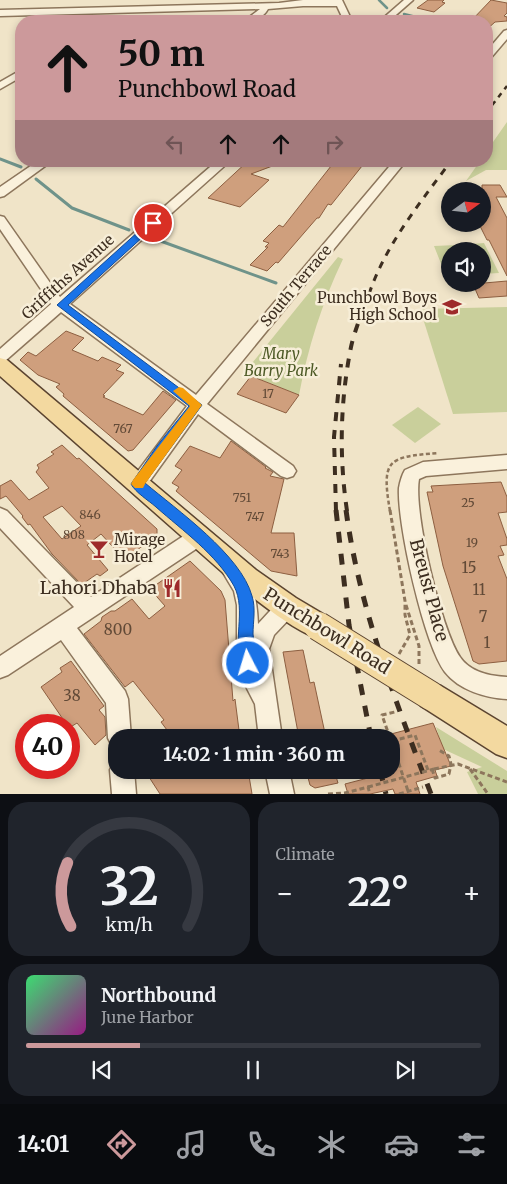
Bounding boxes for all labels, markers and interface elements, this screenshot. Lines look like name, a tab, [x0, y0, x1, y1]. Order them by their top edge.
text: 50 m	[118, 32, 205, 76]
icon: ahead	[35, 35, 100, 100]
text: Punchbowl Road	[118, 75, 296, 103]
icon: left	[161, 130, 189, 158]
icon: ahead	[214, 130, 242, 158]
icon: ahead	[267, 130, 295, 158]
icon: right	[320, 130, 348, 158]
north arrow	[441, 182, 491, 232]
map controls	[441, 182, 491, 292]
pin	[132, 202, 174, 244]
icon: arrive	[139, 209, 167, 237]
street label: Griffiths Avenue	[18, 230, 118, 323]
street label: South Terrace	[256, 241, 335, 330]
button: sound	[441, 242, 491, 292]
place label: Punchbowl Boys High School	[317, 288, 437, 324]
school or university icon: Punchbowl Boys High School	[441, 296, 463, 318]
park label: Mary Barry Park	[244, 344, 319, 380]
house number: 17	[262, 386, 274, 401]
house number: 767	[113, 421, 133, 436]
house number: 751	[233, 490, 252, 505]
house number: 25	[461, 495, 475, 510]
house number: 846	[79, 507, 101, 522]
house number: 747	[246, 509, 265, 524]
house number: 808	[63, 527, 85, 542]
place label: Mirage Hotel	[114, 530, 165, 566]
house number: 19	[466, 535, 478, 550]
street label: Breust Place	[405, 536, 454, 644]
bar icon: Mirage Hotel	[88, 538, 110, 560]
house number: 743	[270, 546, 290, 561]
house number: 15	[461, 558, 477, 577]
place label: Lahori Dhaba	[40, 576, 157, 599]
restaurant icon: Lahori Dhaba	[161, 577, 183, 599]
house number: 11	[472, 580, 486, 599]
street label: Punchbowl Road	[259, 582, 395, 679]
house number: 7	[479, 607, 488, 626]
house number: 800	[104, 620, 132, 639]
house number: 1	[484, 633, 491, 652]
position arrow	[221, 636, 273, 688]
house number: 38	[63, 686, 81, 705]
speed limit sign: 40	[15, 714, 80, 779]
text: 14:02 · 1 min · 360 m	[163, 742, 345, 766]
text: Climate	[276, 844, 335, 864]
text: 32	[99, 854, 158, 919]
text: 22°	[347, 869, 409, 916]
text: −	[276, 875, 294, 911]
text: +	[462, 875, 481, 911]
text: km/h	[105, 913, 153, 936]
text: Northbound	[101, 983, 216, 1007]
text: June Harbor	[101, 1007, 194, 1027]
icon: previous	[88, 1056, 116, 1084]
icon: pause	[239, 1056, 267, 1084]
icon: next	[391, 1056, 419, 1084]
icon: directions	[104, 1127, 139, 1162]
icon: music	[174, 1127, 209, 1162]
icon: phone	[244, 1127, 279, 1162]
icon: climate	[314, 1127, 349, 1162]
icon: car	[384, 1127, 419, 1162]
icon: filters	[454, 1127, 489, 1162]
text: 14:01	[18, 1130, 69, 1158]

